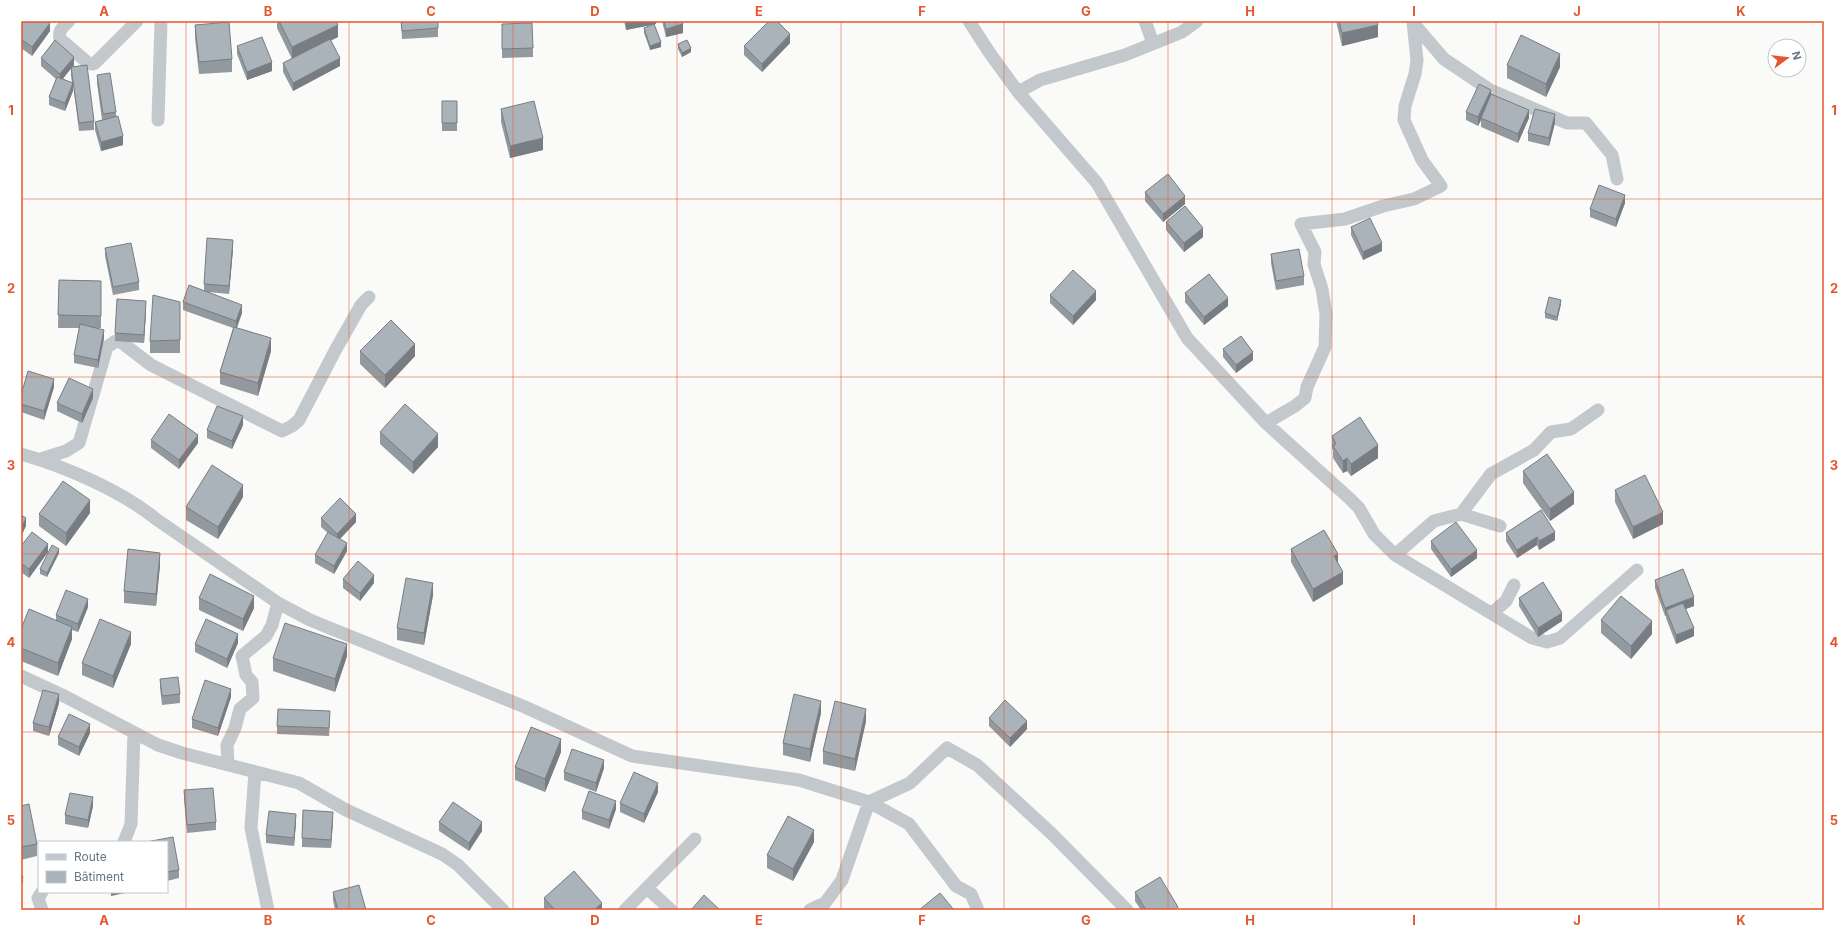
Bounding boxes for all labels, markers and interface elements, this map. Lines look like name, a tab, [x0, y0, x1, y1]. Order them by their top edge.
text: A	[99, 3, 109, 19]
text: B	[264, 3, 273, 19]
text: C	[426, 3, 436, 19]
text: D	[590, 3, 600, 19]
text: E	[755, 3, 763, 19]
text: F	[918, 3, 926, 19]
text: G	[1081, 3, 1091, 19]
text: H	[1245, 3, 1255, 19]
text: I	[1412, 3, 1416, 19]
text: J	[1573, 3, 1581, 19]
text: K	[1736, 3, 1746, 19]
north arrow	[1767, 38, 1807, 78]
text: N	[1789, 50, 1805, 61]
text: 1	[8, 102, 14, 118]
text: 1	[1831, 102, 1837, 118]
text: 2	[7, 280, 15, 296]
text: 2	[1830, 280, 1838, 296]
text: 3	[7, 457, 15, 473]
text: 3	[1830, 457, 1838, 473]
text: 4	[7, 634, 16, 650]
text: 4	[1830, 634, 1839, 650]
text: 5	[7, 812, 15, 828]
text: 5	[1830, 812, 1838, 828]
legend	[38, 841, 168, 893]
text: Route	[74, 849, 107, 864]
text: Bâtiment	[74, 869, 124, 884]
text: A	[99, 912, 109, 928]
text: B	[264, 912, 273, 928]
text: C	[426, 912, 436, 928]
text: D	[590, 912, 600, 928]
text: E	[755, 912, 763, 928]
text: F	[918, 912, 926, 928]
text: G	[1081, 912, 1091, 928]
text: H	[1245, 912, 1255, 928]
text: I	[1412, 912, 1416, 928]
text: J	[1573, 912, 1581, 928]
text: K	[1736, 912, 1746, 928]

